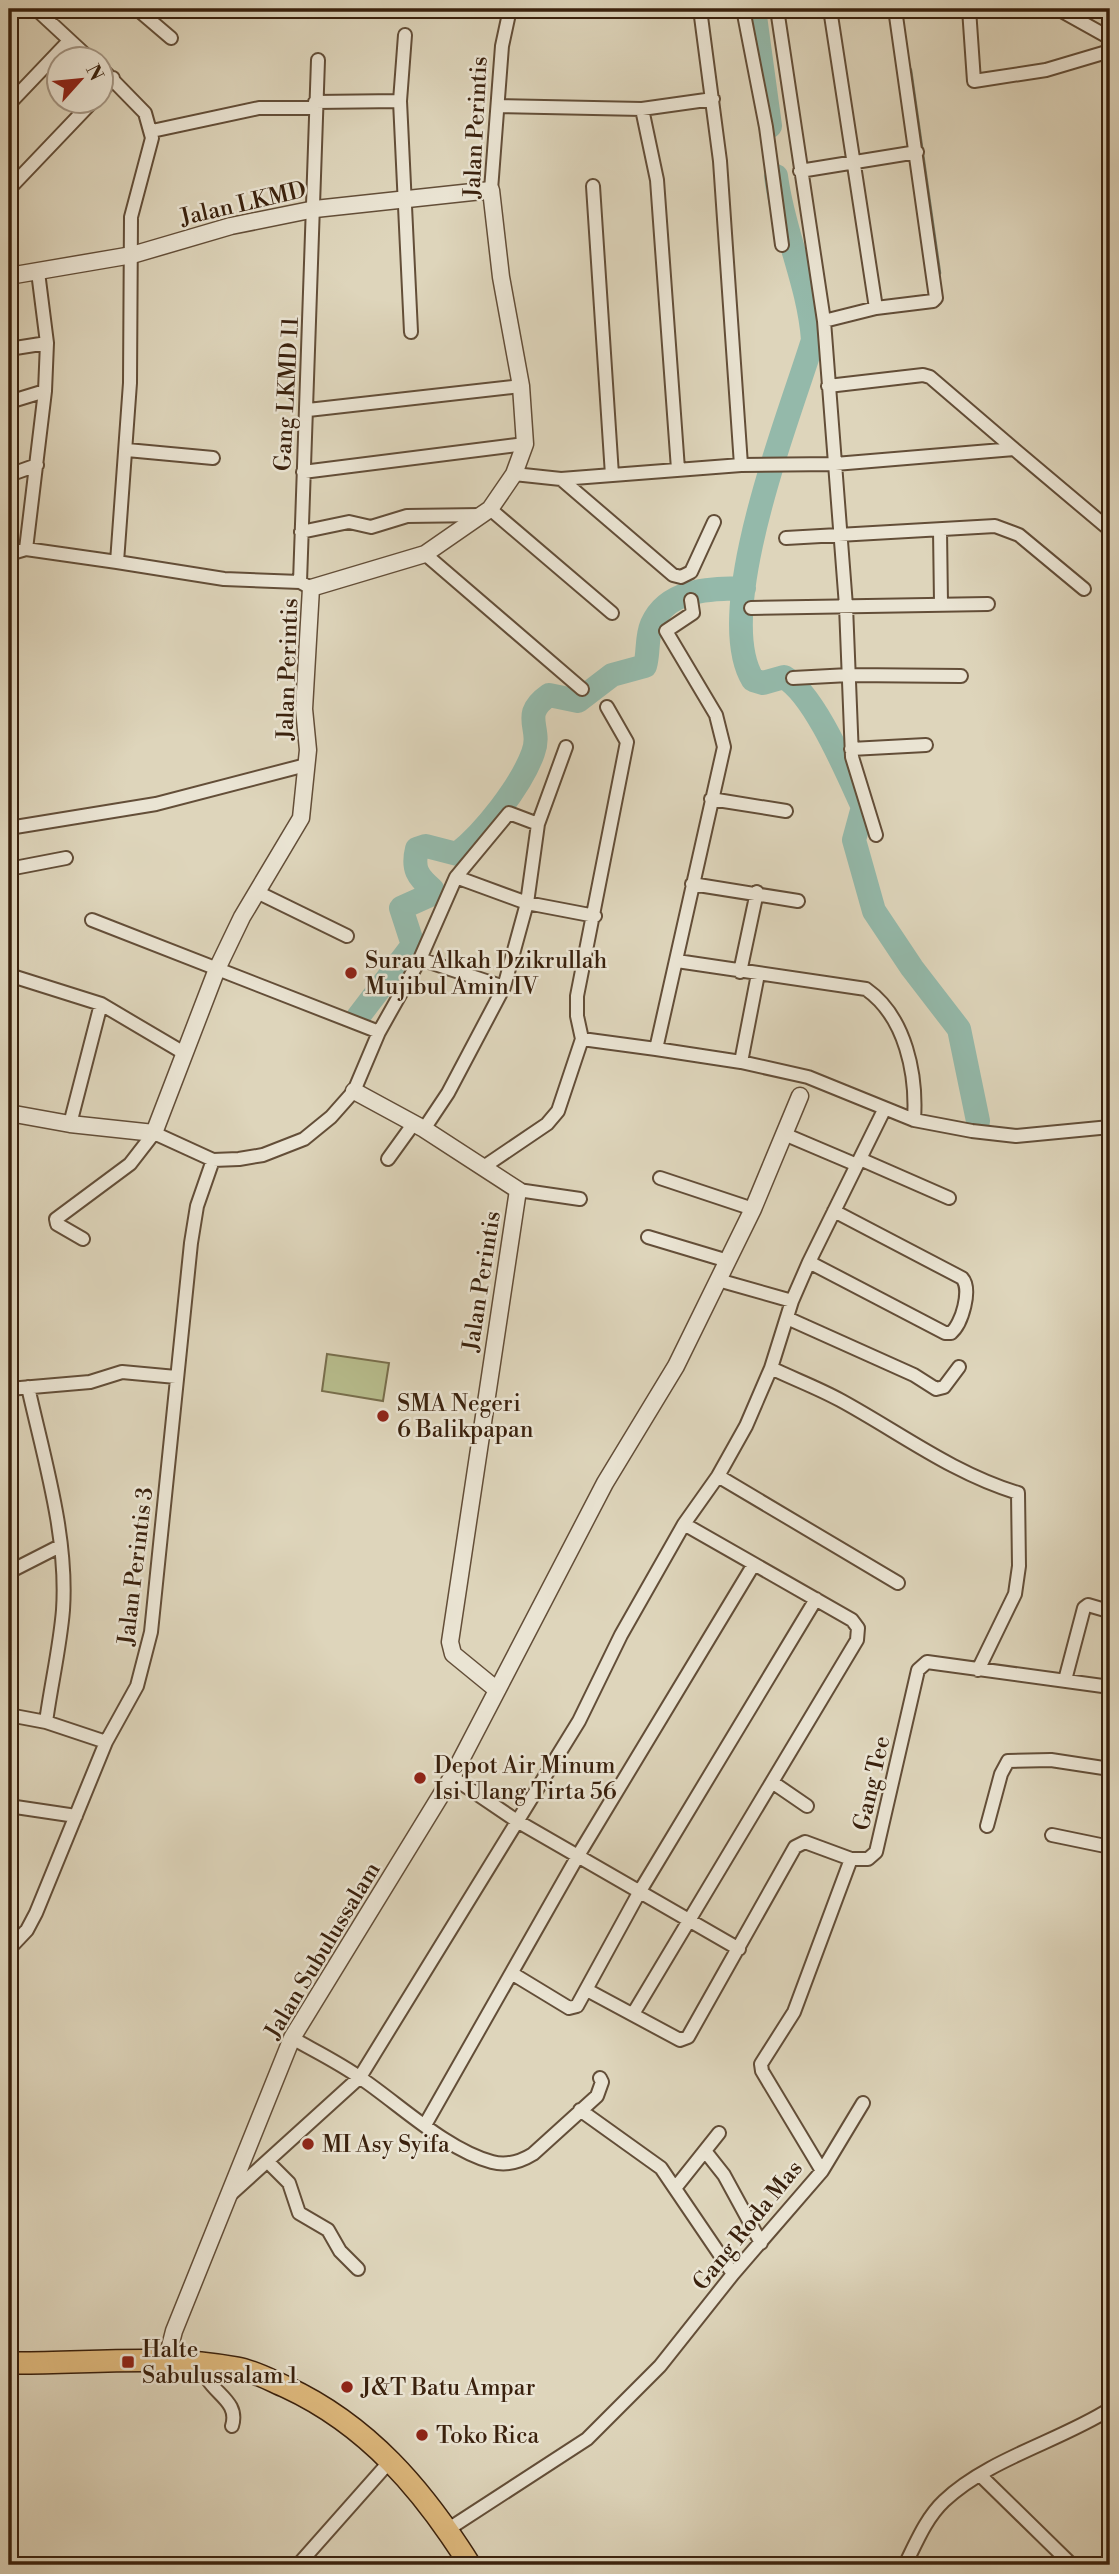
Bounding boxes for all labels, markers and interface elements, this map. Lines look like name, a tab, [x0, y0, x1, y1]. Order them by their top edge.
north arrow	[46, 46, 116, 116]
street label: Jalan Perintis	[458, 56, 494, 200]
text: N	[80, 61, 108, 85]
street label: Jalan LKMD	[177, 176, 309, 232]
street label: Gang LKMD 11	[269, 316, 305, 472]
street label: Jalan Perintis	[272, 598, 304, 741]
place label: Surau Alkah Dzikrullah Mujibul Amin IV	[365, 947, 608, 1001]
marker: Surau Alkah Dzikrullah Mujibul Amin IV	[343, 965, 359, 981]
street label: Jalan Perintis	[457, 1209, 507, 1354]
place label: SMA Negeri 6 Balikpapan	[397, 1390, 534, 1444]
marker: SMA Negeri 6 Balikpapan	[375, 1408, 391, 1424]
street label: Jalan Perintis 3	[112, 1485, 160, 1648]
street label: Gang Tee	[848, 1733, 896, 1833]
place label: Depot Air Minum Isi Ulang Tirta 56	[434, 1752, 617, 1806]
marker: Depot Air Minum Isi Ulang Tirta 56	[412, 1770, 428, 1786]
street label: Jalan Subulussalam	[259, 1857, 387, 2045]
place label: MI Asy Syifa	[322, 2131, 450, 2159]
marker: MI Asy Syifa	[300, 2136, 316, 2152]
street label: Gang Roda Mas	[687, 2155, 809, 2296]
place label: Halte Sabulussalam 1	[142, 2336, 298, 2390]
marker: Halte Sabulussalam 1	[120, 2354, 136, 2370]
place label: J&T Batu Ampar	[360, 2374, 535, 2402]
marker: J&T Batu Ampar	[339, 2379, 355, 2395]
place label: Toko Rica	[436, 2422, 540, 2450]
marker: Toko Rica	[414, 2427, 430, 2443]

